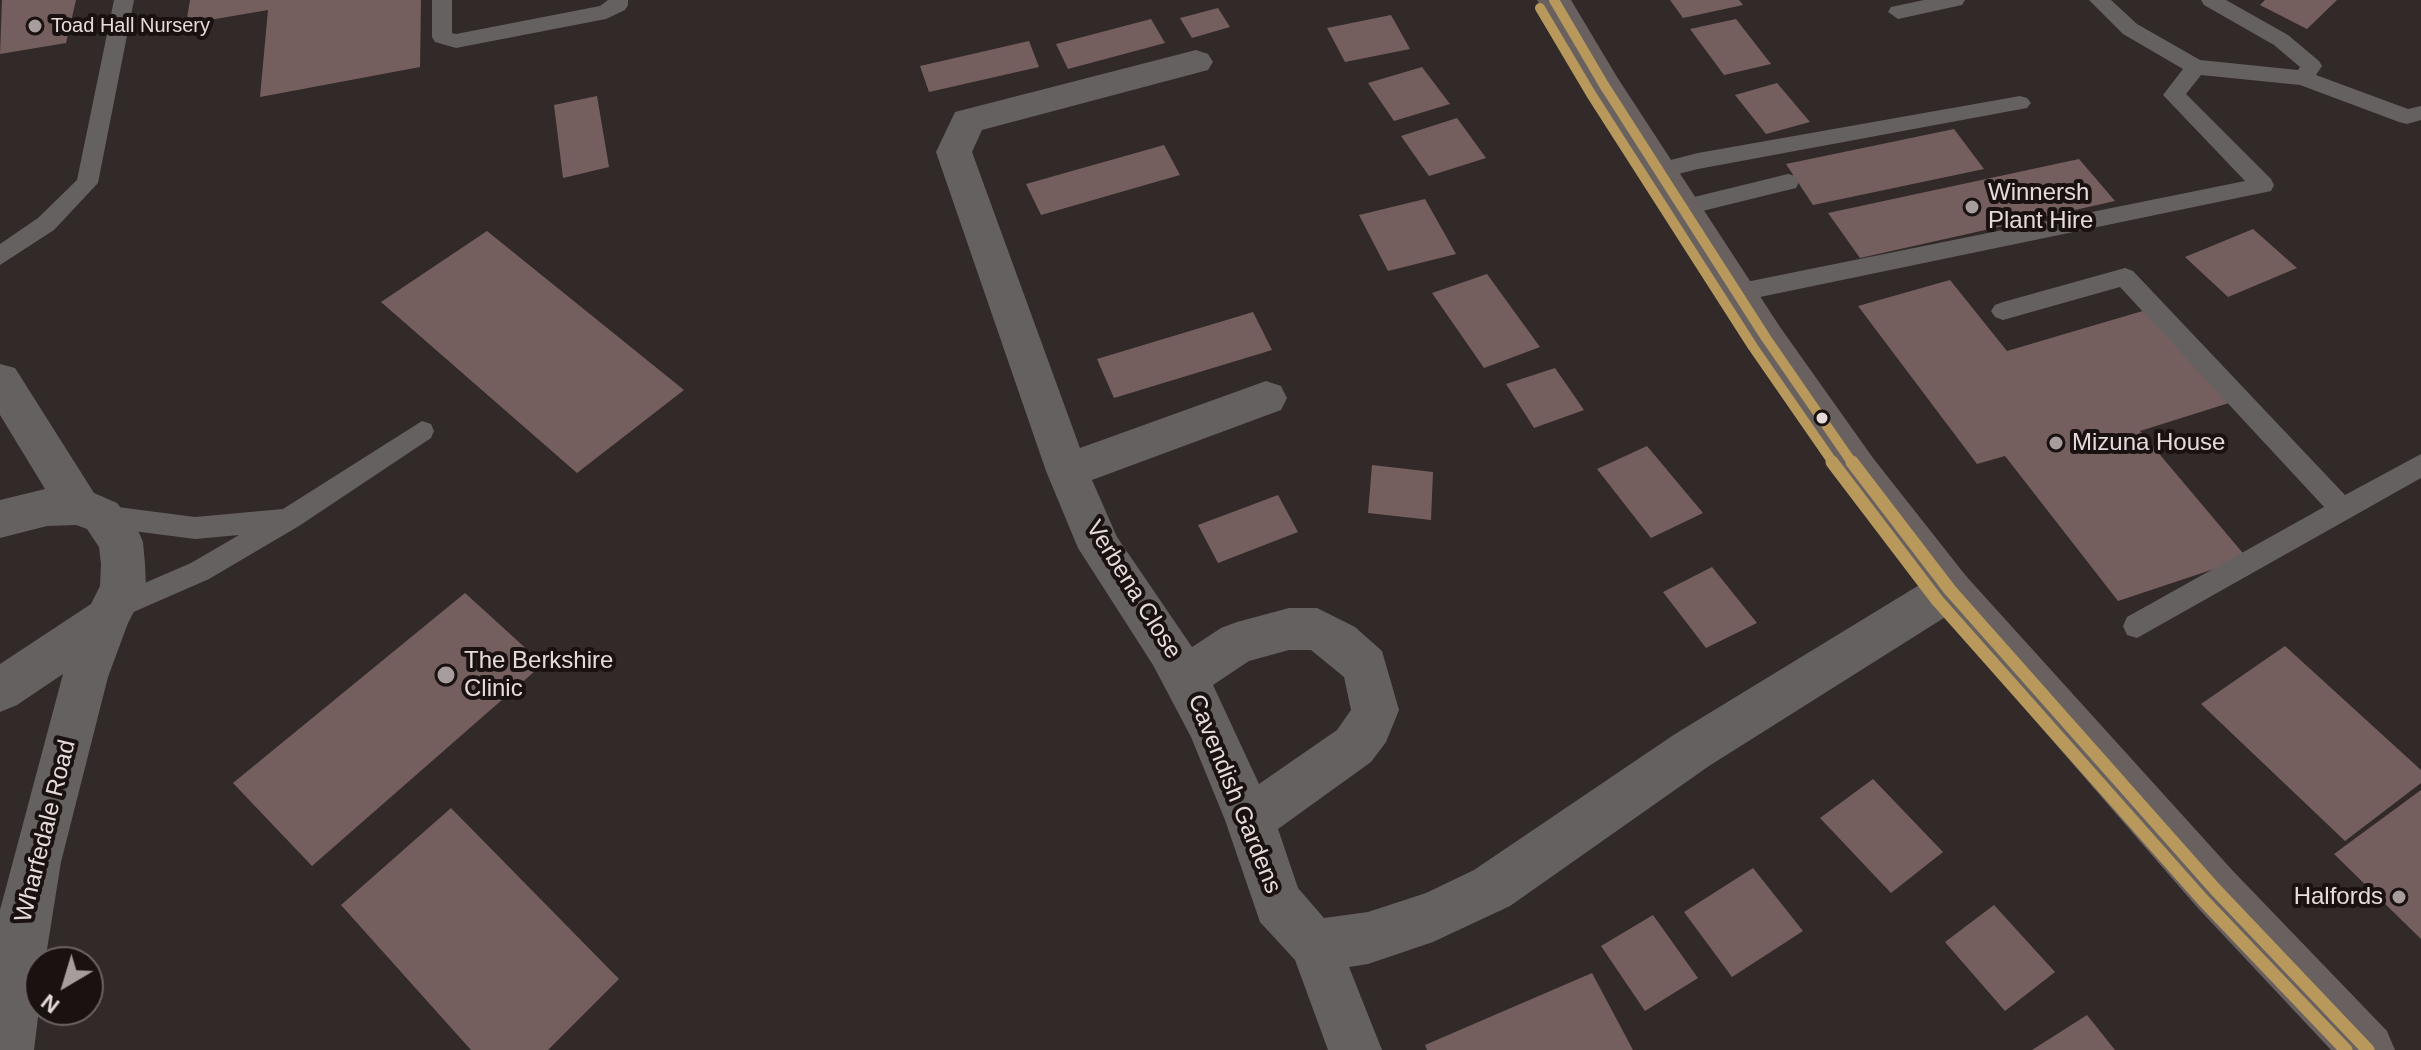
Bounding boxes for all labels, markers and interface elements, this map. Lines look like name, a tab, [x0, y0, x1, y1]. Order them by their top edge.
place label: Toad Hall Nursery	[51, 14, 210, 38]
marker: Toad Hall Nursery	[26, 17, 44, 35]
place label: Winnersh Plant Hire	[1988, 179, 2093, 235]
marker: Winnersh Plant Hire	[1963, 198, 1981, 216]
unlabelled marker	[1814, 410, 1830, 426]
place label: Mizuna House	[2072, 429, 2225, 457]
marker: Mizuna House	[2047, 434, 2065, 452]
street label: Verbena Close	[1079, 516, 1187, 664]
place label: The Berkshire Clinic	[464, 647, 613, 703]
marker: The Berkshire Clinic	[435, 664, 457, 686]
street label: Cavendish Gardens	[1181, 690, 1287, 898]
street label: Wharfedale Road	[9, 737, 83, 925]
place label: Halfords	[2294, 883, 2383, 911]
marker: Halfords	[2390, 888, 2408, 906]
north arrow	[24, 946, 104, 1026]
text: N	[36, 989, 64, 1018]

